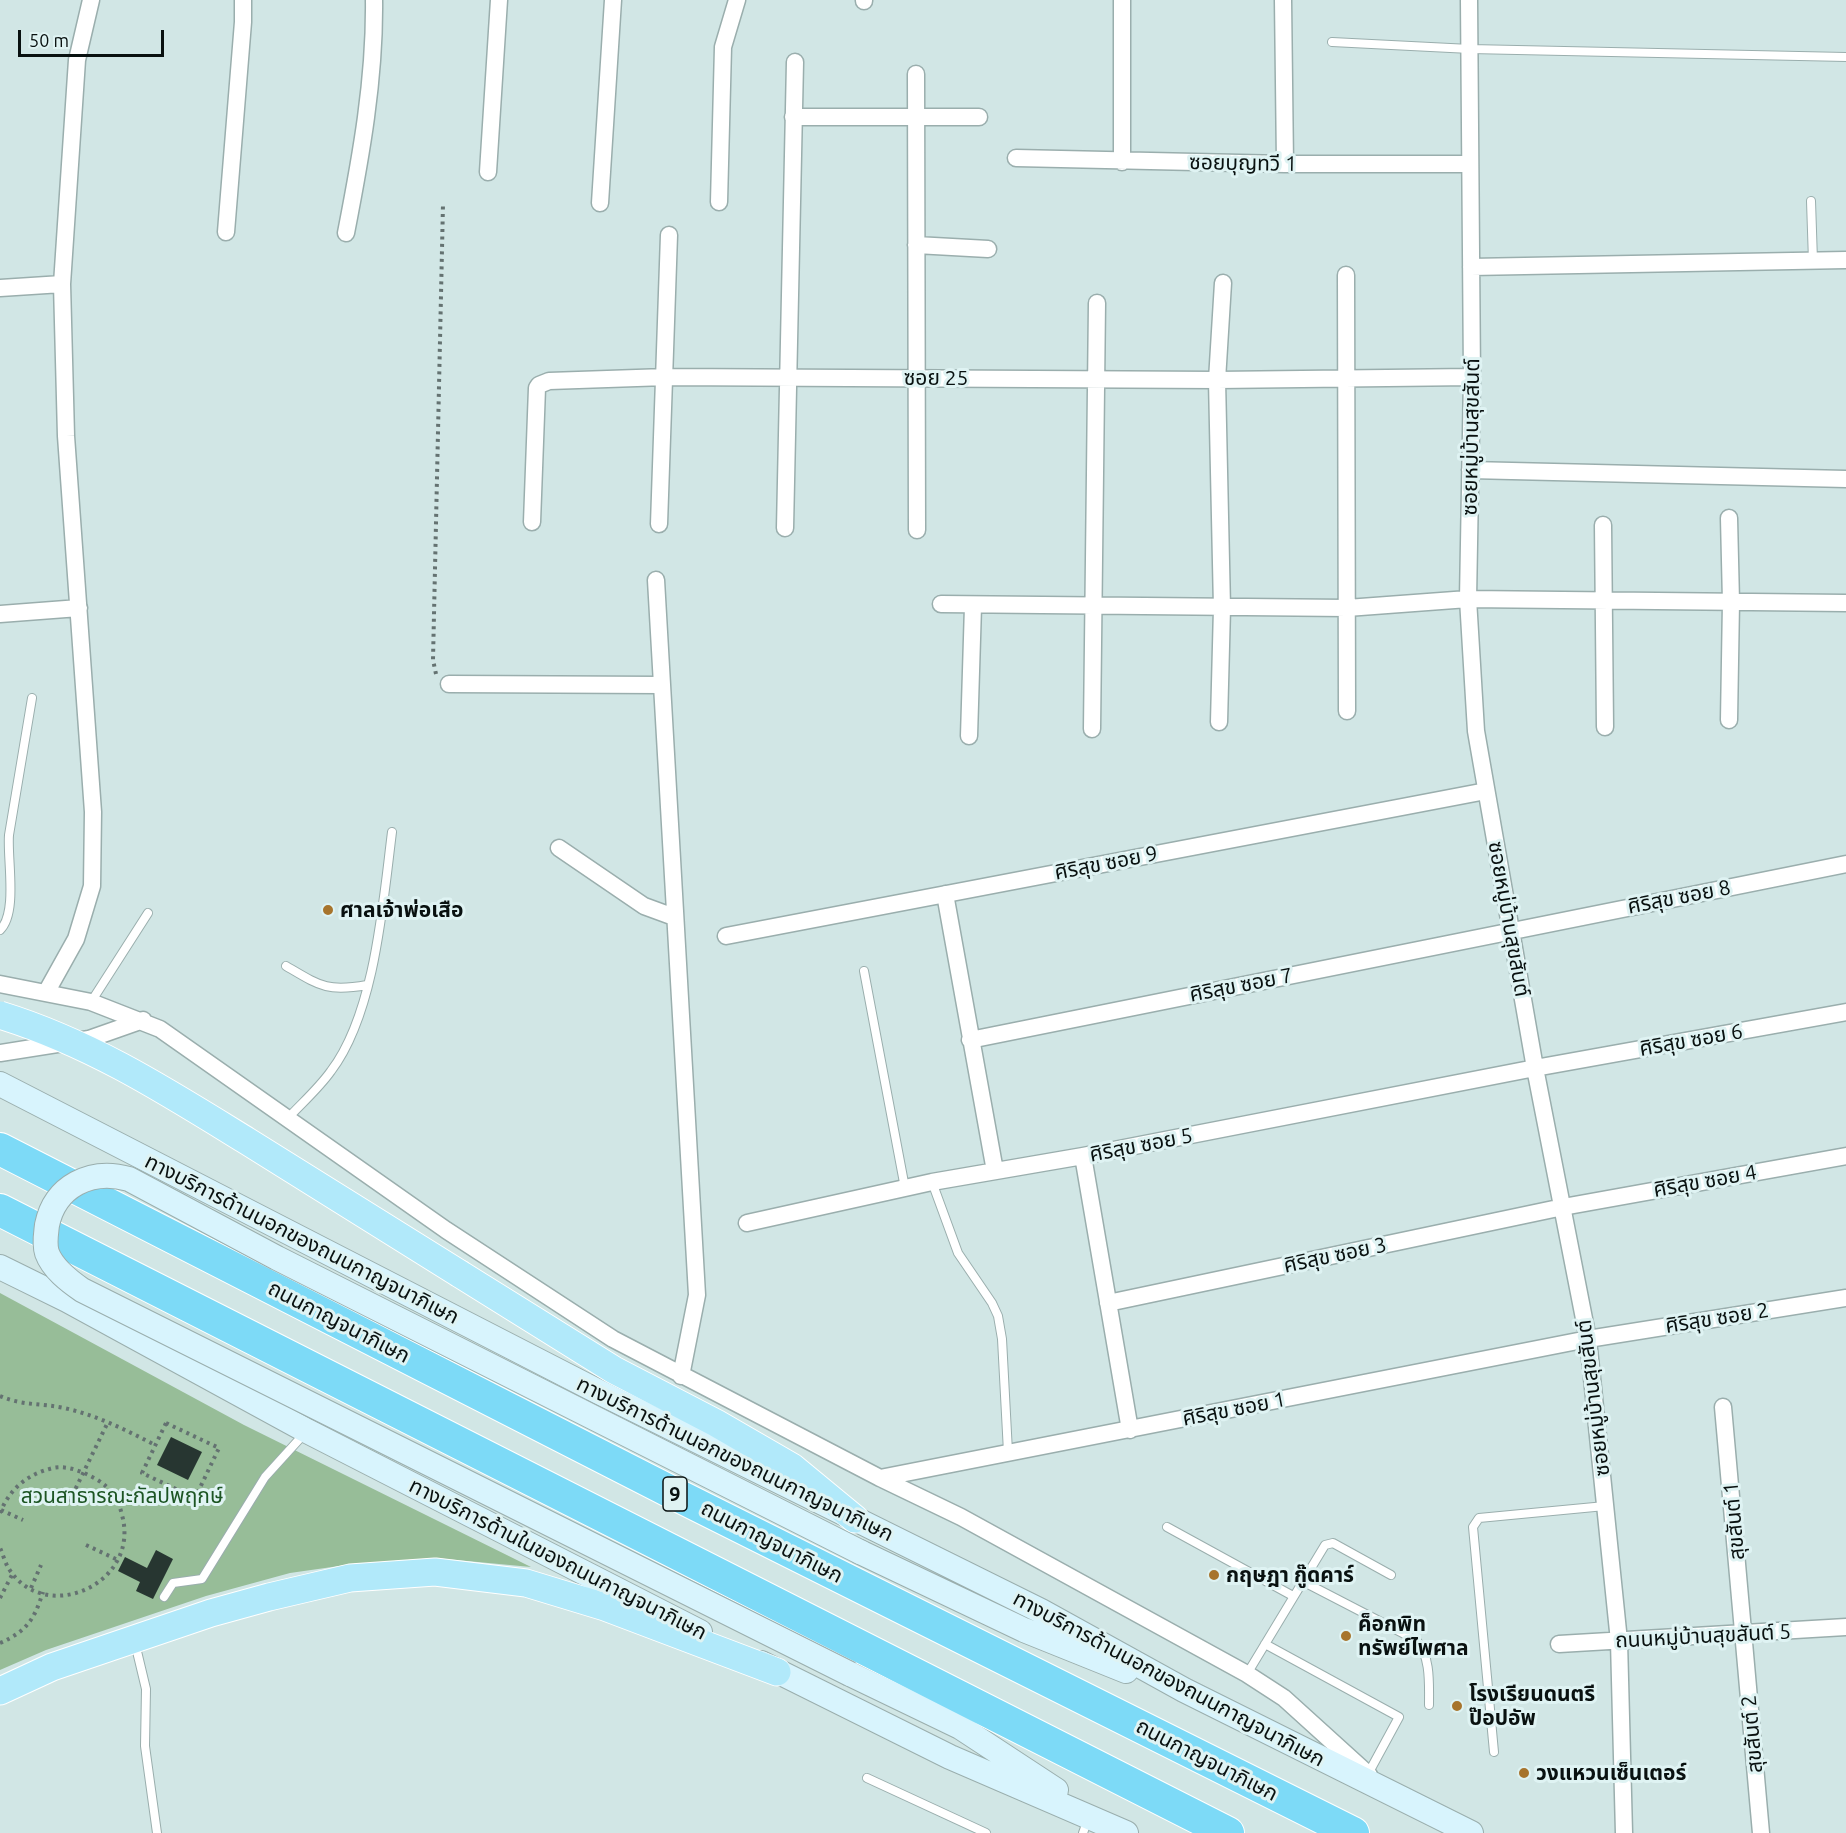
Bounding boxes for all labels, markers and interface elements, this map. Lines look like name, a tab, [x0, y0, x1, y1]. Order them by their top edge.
scale bar	[21, 18, 166, 56]
text: 50 m	[29, 30, 69, 50]
street label: ซอยบุญทวี 1	[1189, 149, 1297, 177]
street label: ซอยหมู่บ้านสุขสันต์	[1457, 358, 1485, 516]
street label: ซอย 25	[904, 365, 968, 391]
street label: ซอยหมู่บ้านสุขสันต์	[1483, 839, 1535, 999]
street label: ศิริสุข ซอย 9	[1052, 841, 1160, 885]
street label: ศิริสุข ซอย 8	[1625, 875, 1733, 919]
place label: ศาลเจ้าพ่อเสือ	[340, 897, 463, 923]
marker: ศาลเจ้าพ่อเสือ	[321, 903, 335, 917]
street label: ศิริสุข ซอย 7	[1187, 963, 1295, 1007]
street label: ศิริสุข ซอย 6	[1637, 1019, 1745, 1061]
street label: ศิริสุข ซอย 5	[1087, 1123, 1195, 1167]
street label: ทางบริการด้านนอกของถนนกาญจนาภิเษก	[141, 1148, 463, 1330]
street label: ศิริสุข ซอย 4	[1651, 1160, 1759, 1202]
street label: ศิริสุข ซอย 3	[1281, 1232, 1389, 1278]
street label: ถนนกาญจนาภิเษก	[264, 1275, 414, 1369]
street label: ศิริสุข ซอย 2	[1663, 1297, 1771, 1339]
street label: ซอยหมู่บ้านสุขสันต์	[1571, 1318, 1615, 1478]
street label: ทางบริการด้านนอกของถนนกาญจนาภิเษก	[572, 1371, 898, 1547]
street label: ศิริสุข ซอย 1	[1180, 1387, 1288, 1431]
street label: ทางบริการด้านในของถนนกาญจนาภิเษก	[405, 1473, 711, 1645]
road number: 9	[663, 1477, 687, 1511]
street label: สุขสันต์ 1	[1718, 1481, 1750, 1561]
park label: สวนสาธารณะกัลปพฤกษ์	[21, 1483, 223, 1509]
street label: ถนนกาญจนาภิเษก	[697, 1495, 847, 1589]
place label: กฤษฎา กู๊ดคาร์	[1226, 1562, 1354, 1588]
marker: กฤษฎา กู๊ดคาร์	[1207, 1568, 1221, 1582]
street label: ทางบริการด้านนอกของถนนกาญจนาภิเษก	[1009, 1586, 1329, 1772]
place label: ค็อกพิท ทรัพย์ไพศาล	[1358, 1611, 1469, 1661]
street label: ถนนหมู่บ้านสุขสันต์ 5	[1614, 1619, 1792, 1653]
marker: ค็อกพิท ทรัพย์ไพศาล	[1339, 1629, 1353, 1643]
place label: โรงเรียนดนตรี ป๊อปอัพ	[1469, 1681, 1595, 1731]
street label: สุขสันต์ 2	[1736, 1694, 1768, 1774]
marker: โรงเรียนดนตรี ป๊อปอัพ	[1450, 1699, 1464, 1713]
street label: ถนนกาญจนาภิเษก	[1132, 1713, 1282, 1807]
place label: วงแหวนเซ็นเตอร์	[1536, 1760, 1686, 1786]
marker: วงแหวนเซ็นเตอร์	[1517, 1766, 1531, 1780]

